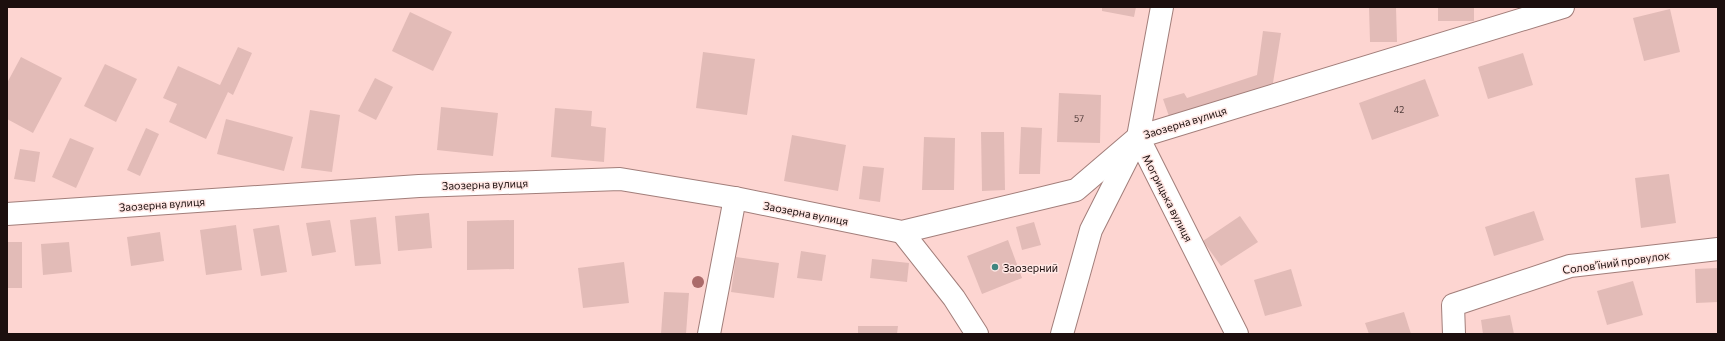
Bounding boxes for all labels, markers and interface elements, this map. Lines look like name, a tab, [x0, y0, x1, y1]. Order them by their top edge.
street label: Заозерна вулиця	[1142, 103, 1228, 141]
house number: 42	[1394, 104, 1404, 115]
house number: 57	[1074, 113, 1084, 124]
street label: Могрицька вулиця	[1140, 152, 1196, 244]
street label: Заозерна вулиця	[442, 176, 528, 192]
street label: Заозерна вулиця	[119, 195, 205, 213]
street label: Заозерна вулиця	[762, 198, 850, 228]
street label: Соловʼїний провулок	[1561, 248, 1671, 276]
place label: Заозерний	[1003, 261, 1058, 274]
marker: Заозерний	[990, 262, 1000, 272]

